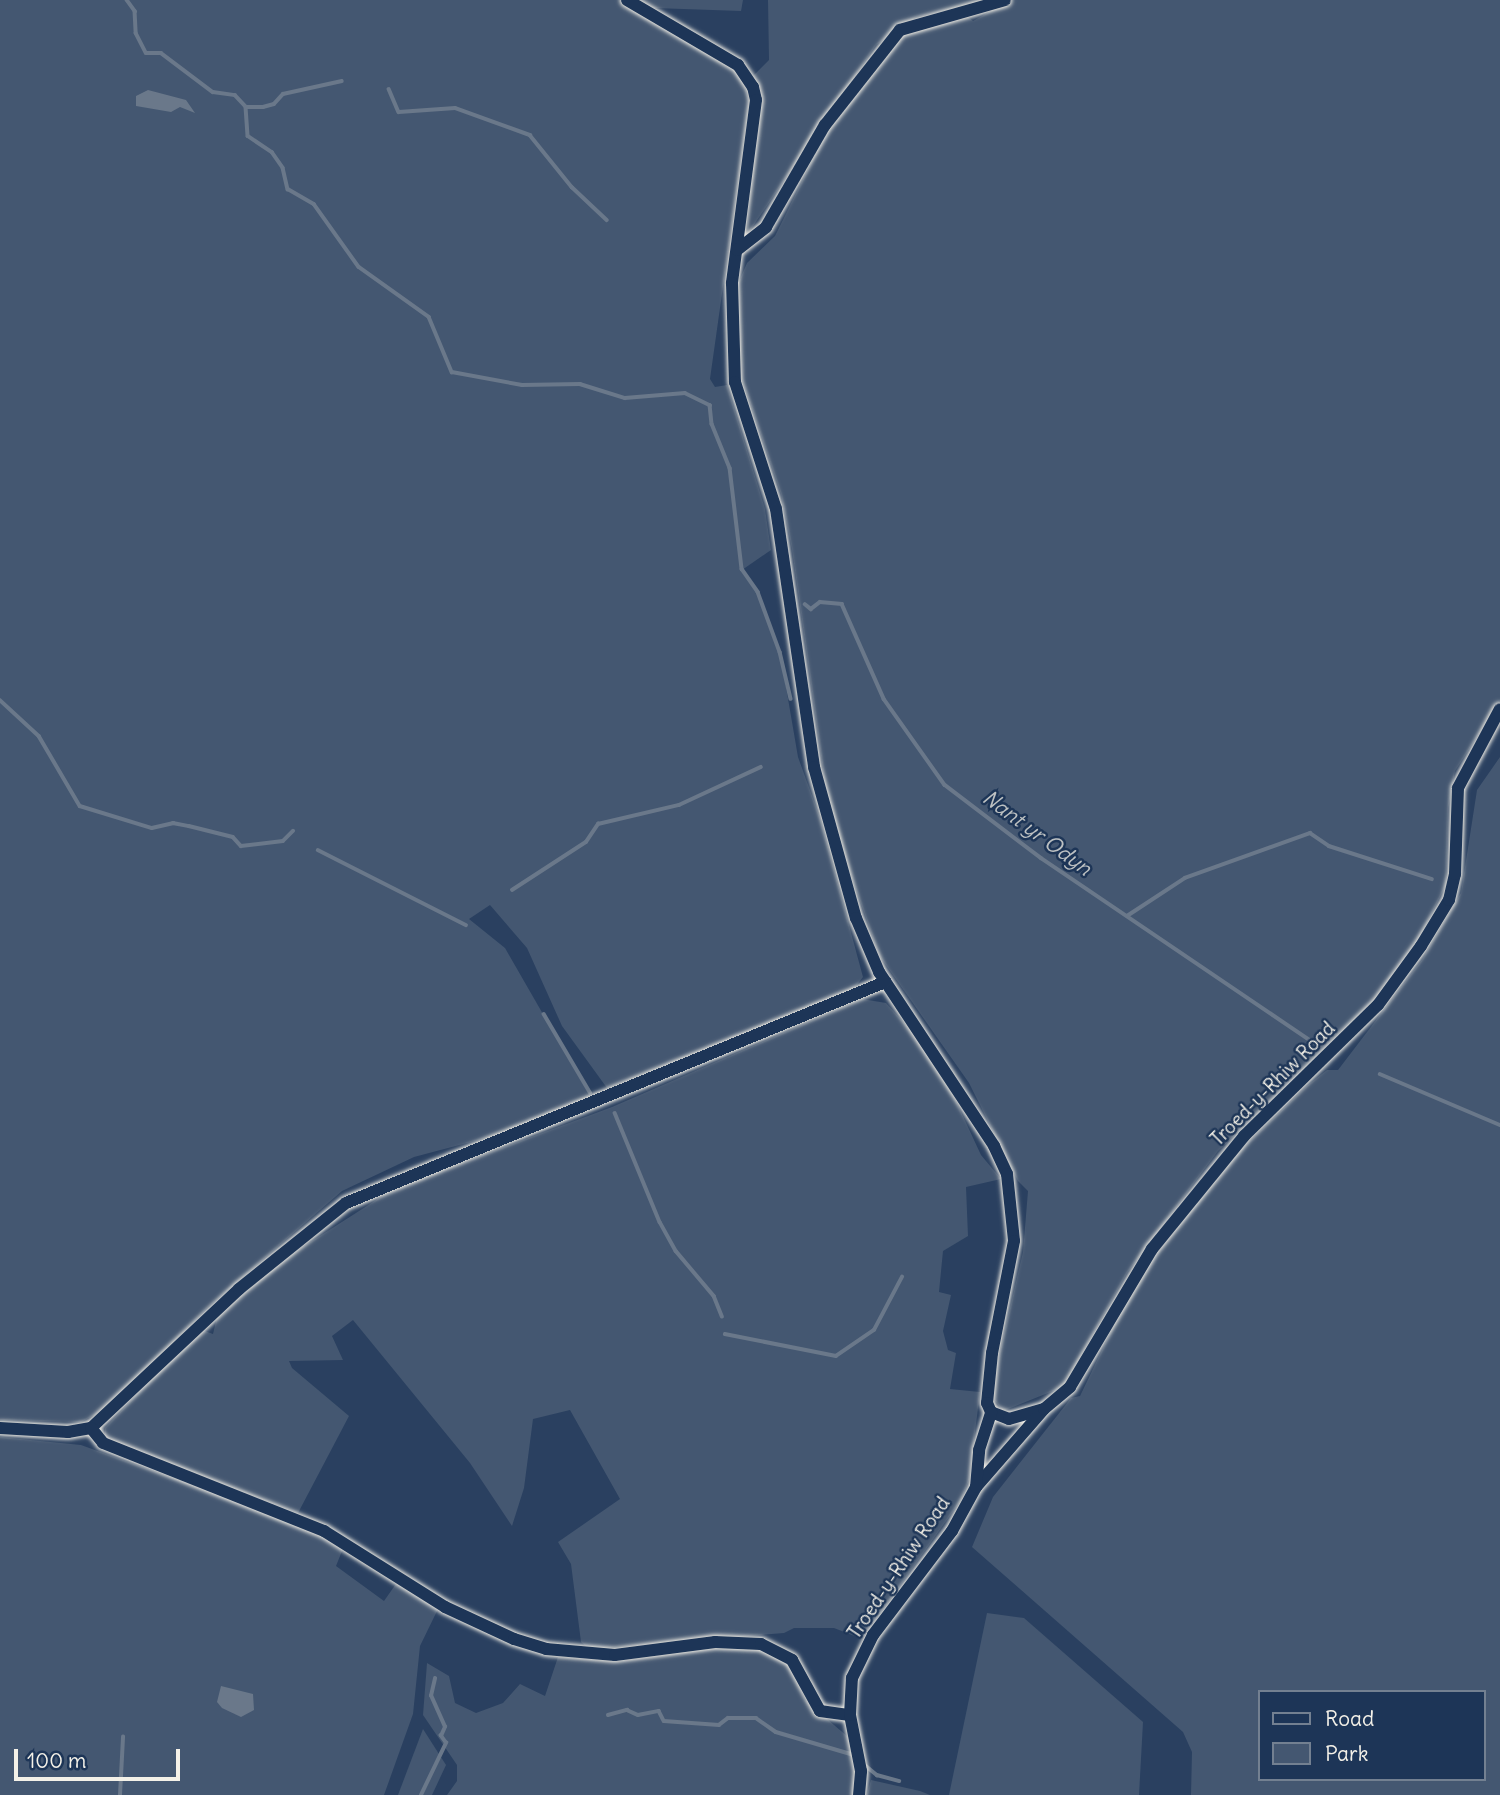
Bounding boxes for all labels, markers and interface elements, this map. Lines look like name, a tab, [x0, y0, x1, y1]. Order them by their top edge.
water label: Nant yr Odyn	[978, 785, 1096, 881]
street label: Troed-y-Rhiw Road	[1206, 1017, 1340, 1151]
street label: Troed-y-Rhiw Road	[843, 1493, 955, 1643]
legend	[1258, 1690, 1486, 1781]
text: Road	[1325, 1705, 1374, 1732]
scale bar	[18, 1736, 184, 1780]
text: Park	[1325, 1740, 1368, 1767]
text: 100 m	[27, 1747, 86, 1774]

